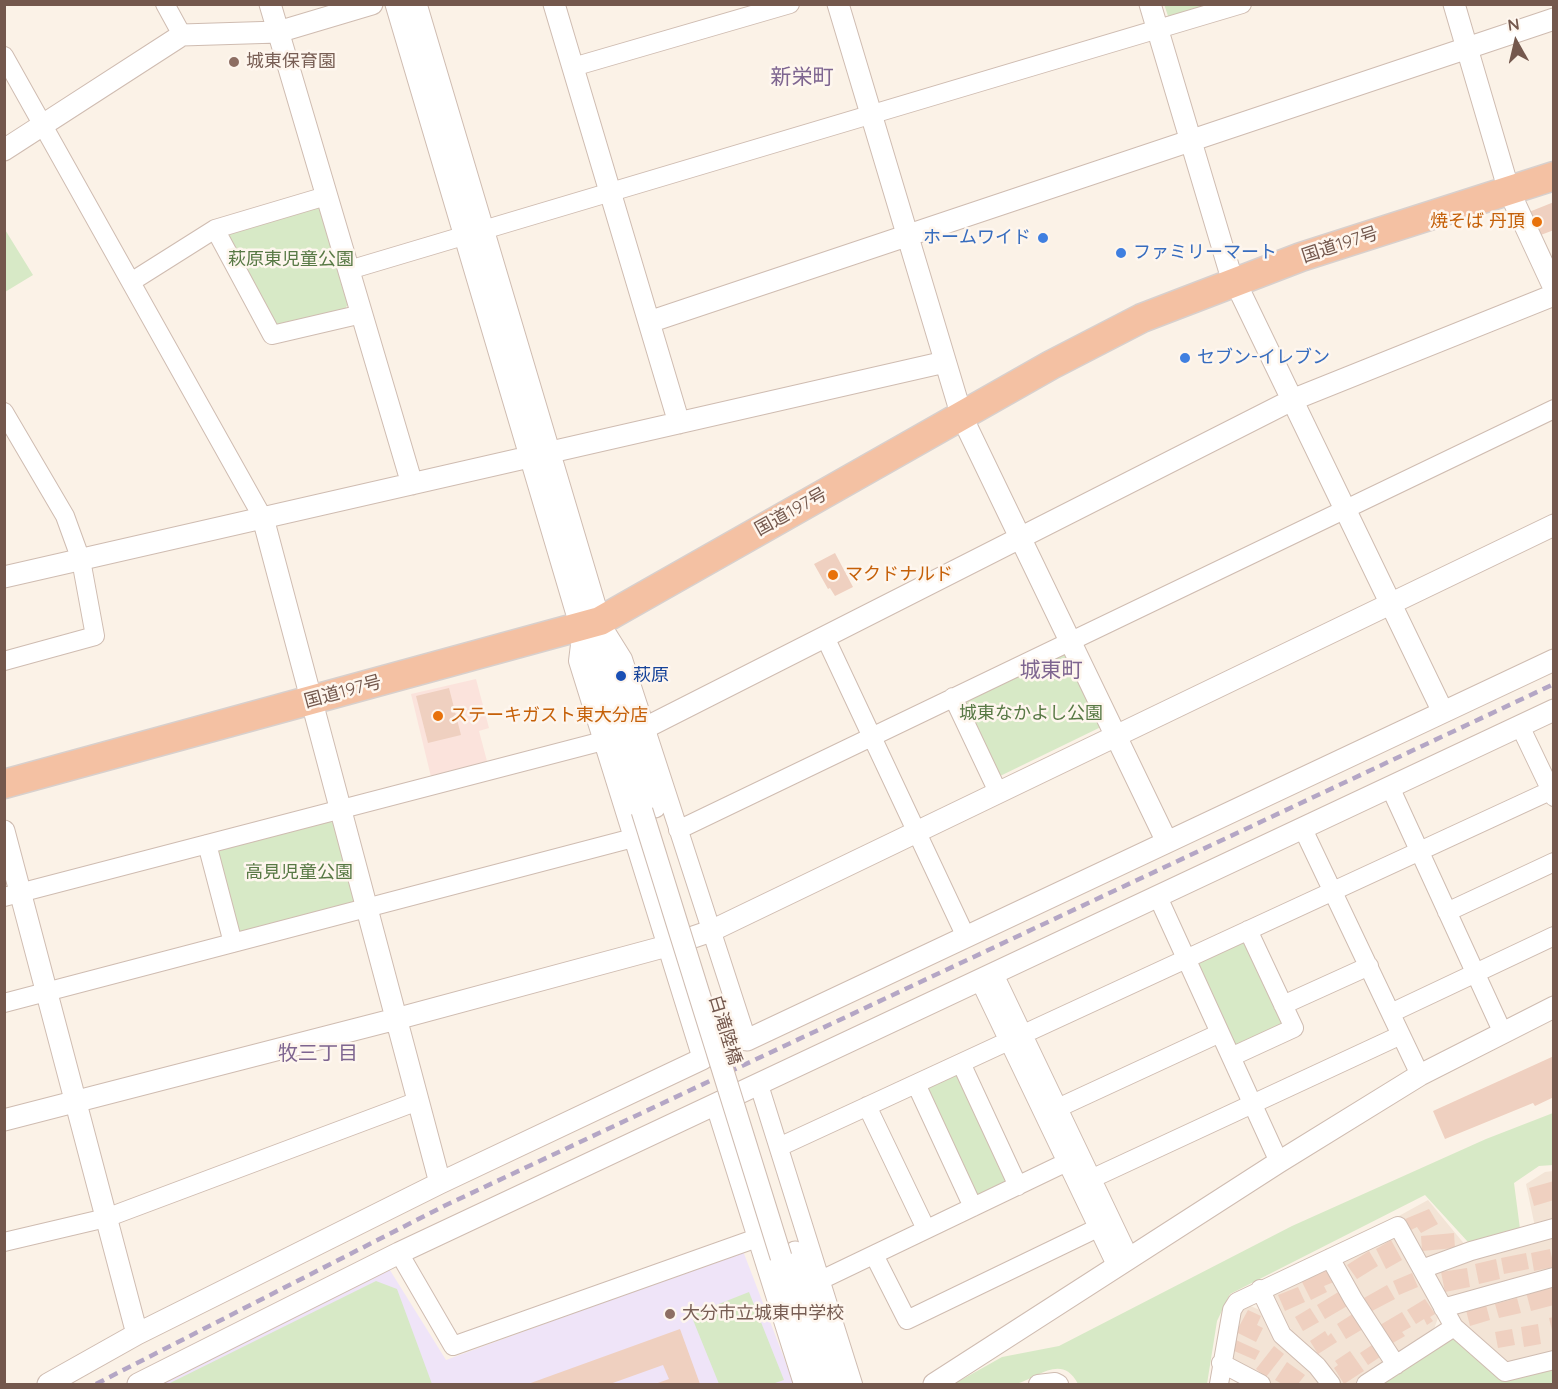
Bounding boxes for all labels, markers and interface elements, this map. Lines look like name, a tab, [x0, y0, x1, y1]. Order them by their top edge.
north arrow	[1486, 12, 1546, 72]
text: N	[1506, 13, 1521, 35]
place label: 城東保育園	[246, 51, 336, 73]
marker: 城東保育園	[227, 55, 241, 69]
district label: 新栄町	[771, 65, 833, 91]
place label: 焼そば 丹頂	[1430, 211, 1525, 233]
marker: 焼そば 丹頂	[1530, 215, 1544, 229]
street label: 国道197号	[1299, 222, 1381, 268]
place label: ホームワイド	[923, 227, 1031, 249]
marker: ホームワイド	[1036, 231, 1050, 245]
place label: ファミリーマート	[1133, 242, 1277, 264]
marker: ファミリーマート	[1114, 246, 1128, 260]
park label: 萩原東児童公園	[228, 249, 354, 271]
place label: セブン-イレブン	[1197, 347, 1330, 369]
marker: セブン-イレブン	[1178, 351, 1192, 365]
street label: 国道197号	[751, 483, 831, 541]
place label: マクドナルド	[845, 564, 953, 586]
marker: マクドナルド	[826, 568, 840, 582]
district label: 城東町	[1020, 658, 1082, 684]
place label: 萩原	[633, 665, 669, 687]
marker: 萩原	[614, 669, 628, 683]
street label: 国道197号	[302, 671, 384, 713]
park label: 城東なかよし公園	[959, 703, 1103, 725]
place label: ステーキガスト東大分店	[450, 705, 648, 727]
marker: ステーキガスト東大分店	[431, 709, 445, 723]
park label: 高見児童公園	[245, 862, 353, 884]
street label: 白滝陸橋	[704, 992, 746, 1068]
district label: 牧三丁目	[278, 1042, 358, 1066]
place label: 大分市立城東中学校	[682, 1303, 844, 1325]
marker: 大分市立城東中学校	[663, 1307, 677, 1321]

